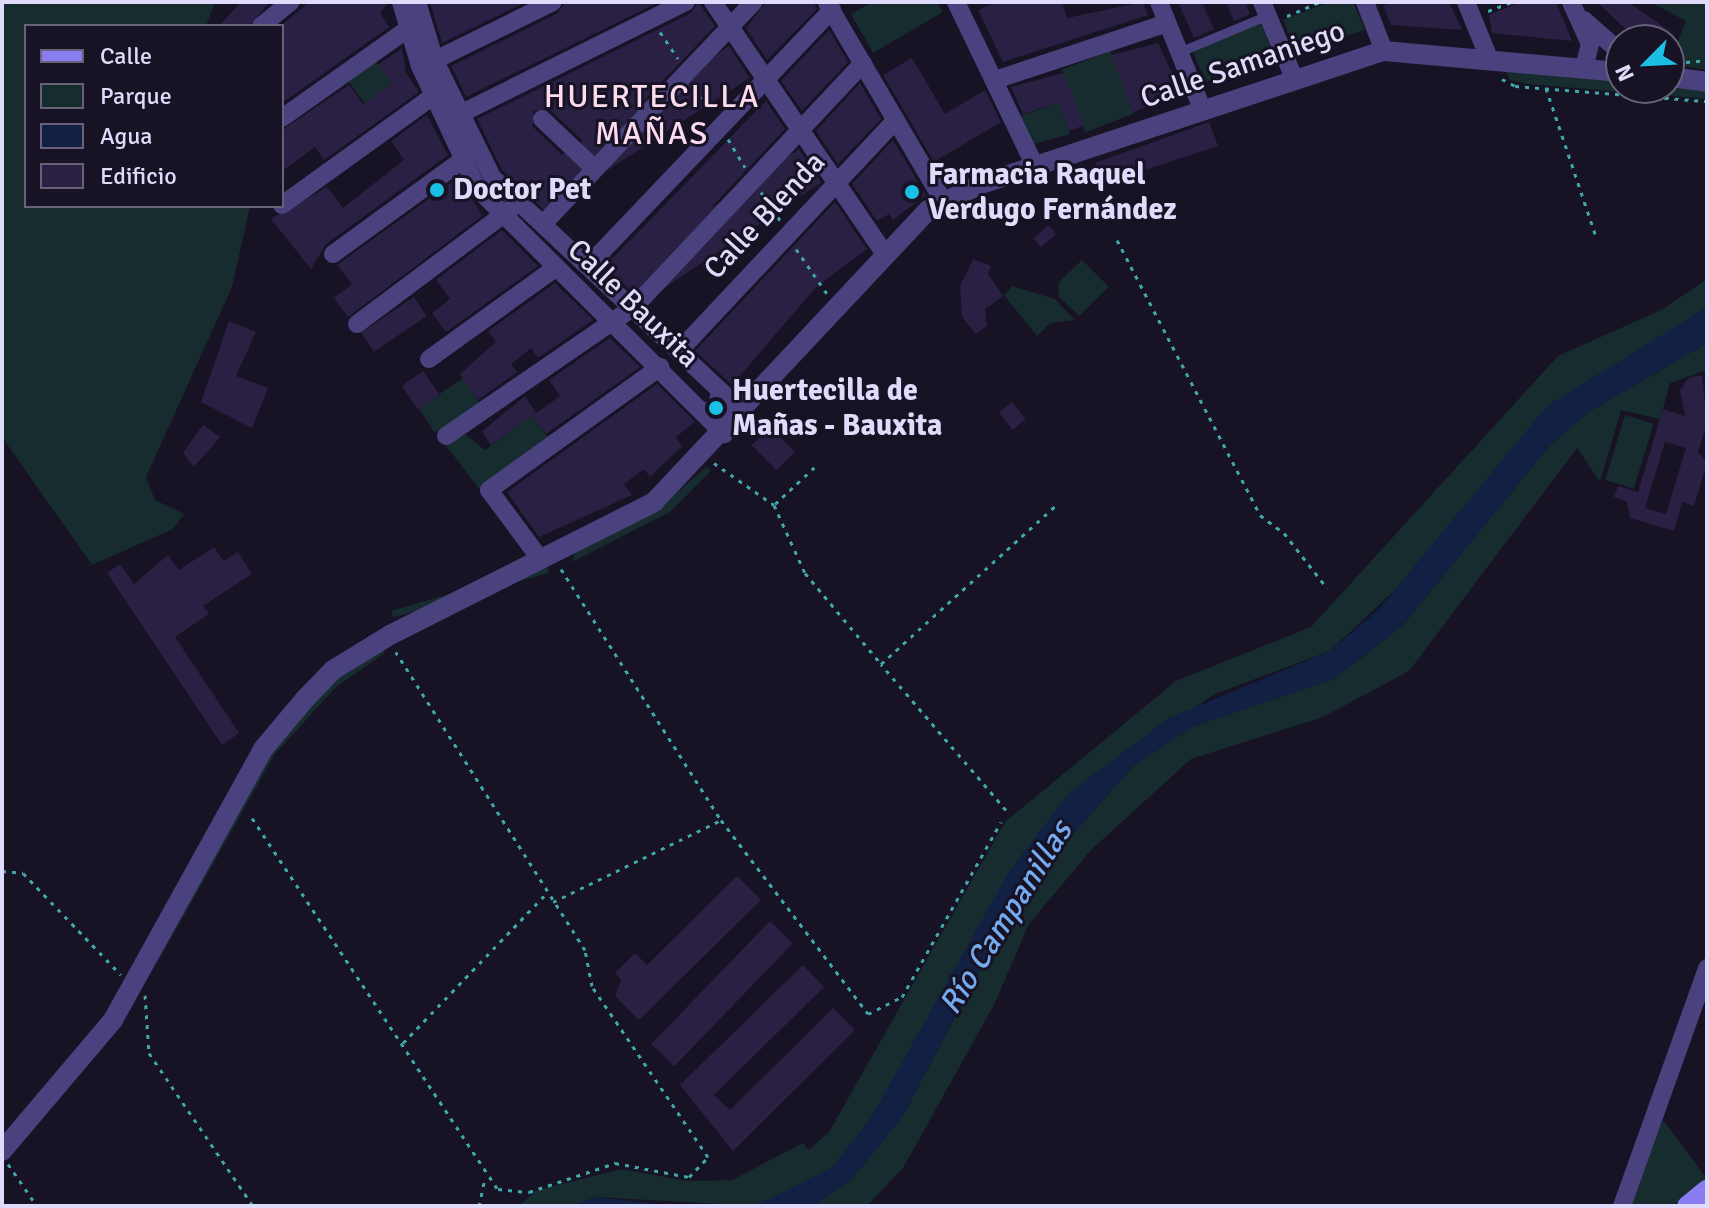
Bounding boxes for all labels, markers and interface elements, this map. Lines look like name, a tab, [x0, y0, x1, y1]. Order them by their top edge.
street label: Calle Samaniego	[1136, 13, 1350, 117]
legend	[24, 24, 284, 208]
north arrow	[1605, 24, 1685, 104]
text: Calle	[100, 41, 152, 71]
text: N	[1609, 61, 1640, 86]
district label: HUERTECILLA MAÑAS	[544, 79, 760, 154]
text: Parque	[100, 81, 172, 111]
text: Agua	[100, 121, 152, 151]
street label: Calle Blenda	[697, 145, 833, 287]
place label: Farmacia Raquel Verdugo Fernández	[928, 157, 1177, 228]
text: Edificio	[100, 161, 177, 191]
place label: Doctor Pet	[453, 172, 591, 208]
marker: Doctor Pet	[428, 181, 446, 199]
marker: Farmacia Raquel Verdugo Fernández	[903, 183, 921, 201]
street label: Calle Bauxita	[560, 232, 706, 376]
place label: Huertecilla de Mañas - Bauxita	[732, 373, 942, 444]
marker: Huertecilla de Mañas - Bauxita	[707, 399, 725, 417]
water label: Río Campanillas	[931, 814, 1081, 1022]

